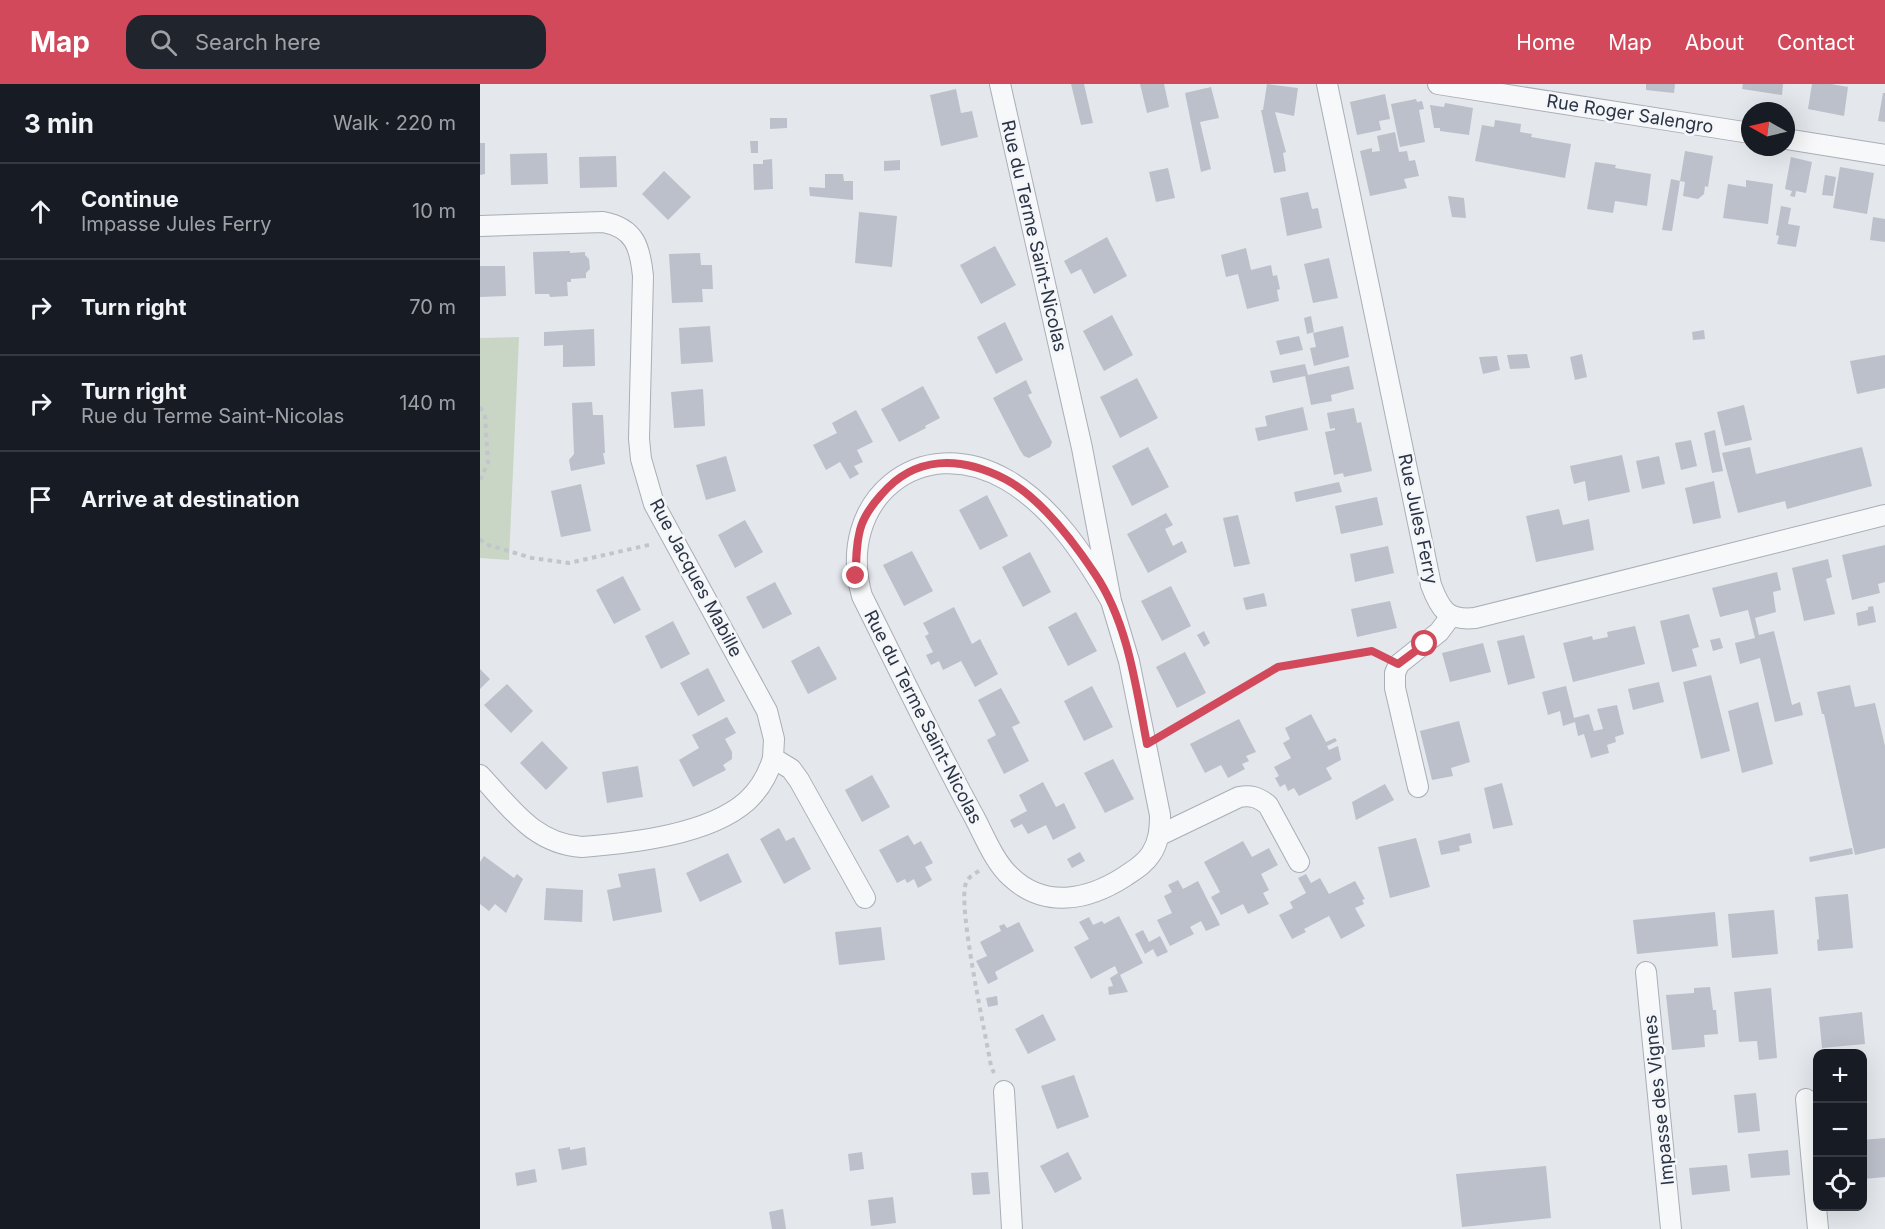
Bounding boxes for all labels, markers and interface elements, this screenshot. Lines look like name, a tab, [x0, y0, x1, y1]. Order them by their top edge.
search box	[126, 15, 546, 69]
text: Map	[30, 25, 90, 59]
icon: search	[147, 26, 180, 59]
text: Search here	[195, 29, 321, 55]
text: Home	[1516, 30, 1575, 55]
text: Map	[1608, 30, 1652, 55]
text: About	[1685, 30, 1744, 55]
text: Contact	[1777, 30, 1855, 55]
street label: Rue Roger Salengro	[1545, 90, 1715, 137]
north arrow	[1741, 102, 1795, 156]
text: 3 min	[24, 108, 94, 139]
text: Walk · 220 m	[333, 111, 456, 135]
street label: Rue du Terme Saint-Nicolas	[998, 118, 1071, 354]
text: Continue	[81, 186, 179, 212]
icon: ahead	[24, 195, 57, 228]
text: 10 m	[412, 199, 456, 223]
text: Impasse Jules Ferry	[81, 212, 272, 236]
icon: right	[24, 291, 57, 324]
text: Turn right	[81, 294, 187, 320]
text: 70 m	[409, 295, 456, 319]
text: Turn right	[81, 378, 187, 404]
icon: right	[24, 387, 57, 420]
text: 140 m	[399, 391, 456, 415]
text: Rue du Terme Saint-Nicolas	[81, 404, 344, 428]
street label: Rue Jules Ferry	[1394, 452, 1443, 586]
icon: arrive	[24, 483, 57, 516]
text: Arrive at destination	[81, 486, 300, 512]
street label: Rue Jacques Mabille	[646, 495, 747, 660]
route end	[842, 562, 868, 588]
street label: Rue du Terme Saint-Nicolas	[860, 606, 987, 827]
route start	[1411, 630, 1437, 656]
street label: Impasse des Vignes	[1639, 1014, 1678, 1186]
map controls	[1813, 1049, 1867, 1211]
button: +	[1813, 1049, 1867, 1103]
button: −	[1813, 1103, 1867, 1157]
button: locate	[1813, 1157, 1867, 1211]

